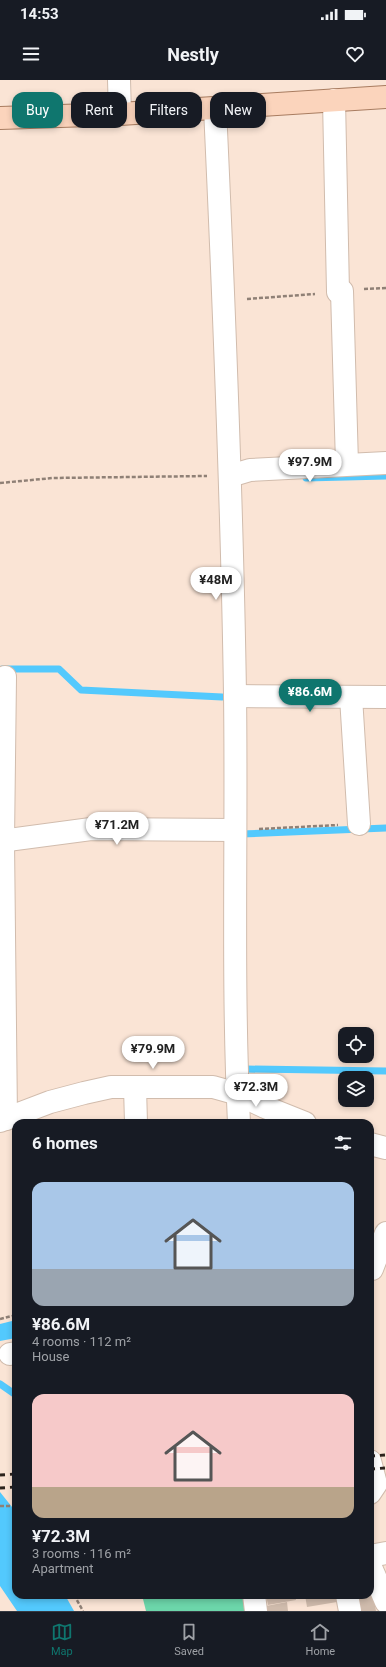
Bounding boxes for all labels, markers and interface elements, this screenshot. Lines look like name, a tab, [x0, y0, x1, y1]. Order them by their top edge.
text: 14:53	[20, 5, 59, 23]
icon: menu	[20, 43, 42, 65]
icon: heart	[344, 43, 366, 65]
text: Nestly	[167, 44, 219, 65]
chip: Buy	[12, 92, 63, 128]
chip: Rent	[71, 92, 127, 128]
chip: Filters	[135, 92, 202, 128]
chip: New	[210, 92, 266, 128]
pin: ¥97.9M	[277, 449, 343, 483]
text: ¥97.9M	[288, 454, 332, 469]
pin: ¥48M	[192, 567, 240, 601]
text: ¥48M	[199, 572, 233, 587]
pin: ¥86.6M	[277, 679, 343, 713]
text: ¥86.6M	[288, 684, 332, 699]
pin: ¥71.2M	[84, 812, 150, 846]
text: ¥71.2M	[95, 817, 139, 832]
map controls	[338, 1027, 374, 1107]
button: locate	[338, 1027, 374, 1063]
pin: ¥79.9M	[120, 1036, 186, 1070]
text: ¥79.9M	[131, 1041, 175, 1056]
button: layers	[338, 1071, 374, 1107]
pin: ¥72.3M	[223, 1074, 289, 1108]
text: ¥72.3M	[234, 1079, 278, 1094]
icon: filters	[332, 1132, 354, 1154]
text: 6 homes	[32, 1133, 98, 1153]
icon: home	[157, 1208, 229, 1280]
text: ¥86.6M	[32, 1314, 90, 1334]
text: 4 rooms · 112 m²	[32, 1334, 131, 1349]
text: House	[32, 1349, 69, 1364]
icon: home	[157, 1420, 229, 1492]
text: ¥72.3M	[32, 1526, 90, 1546]
text: 3 rooms · 116 m²	[32, 1546, 131, 1561]
text: Apartment	[32, 1561, 94, 1576]
tab: Map	[51, 1621, 73, 1658]
tab: Saved	[174, 1621, 204, 1658]
tab: Home	[306, 1621, 335, 1658]

